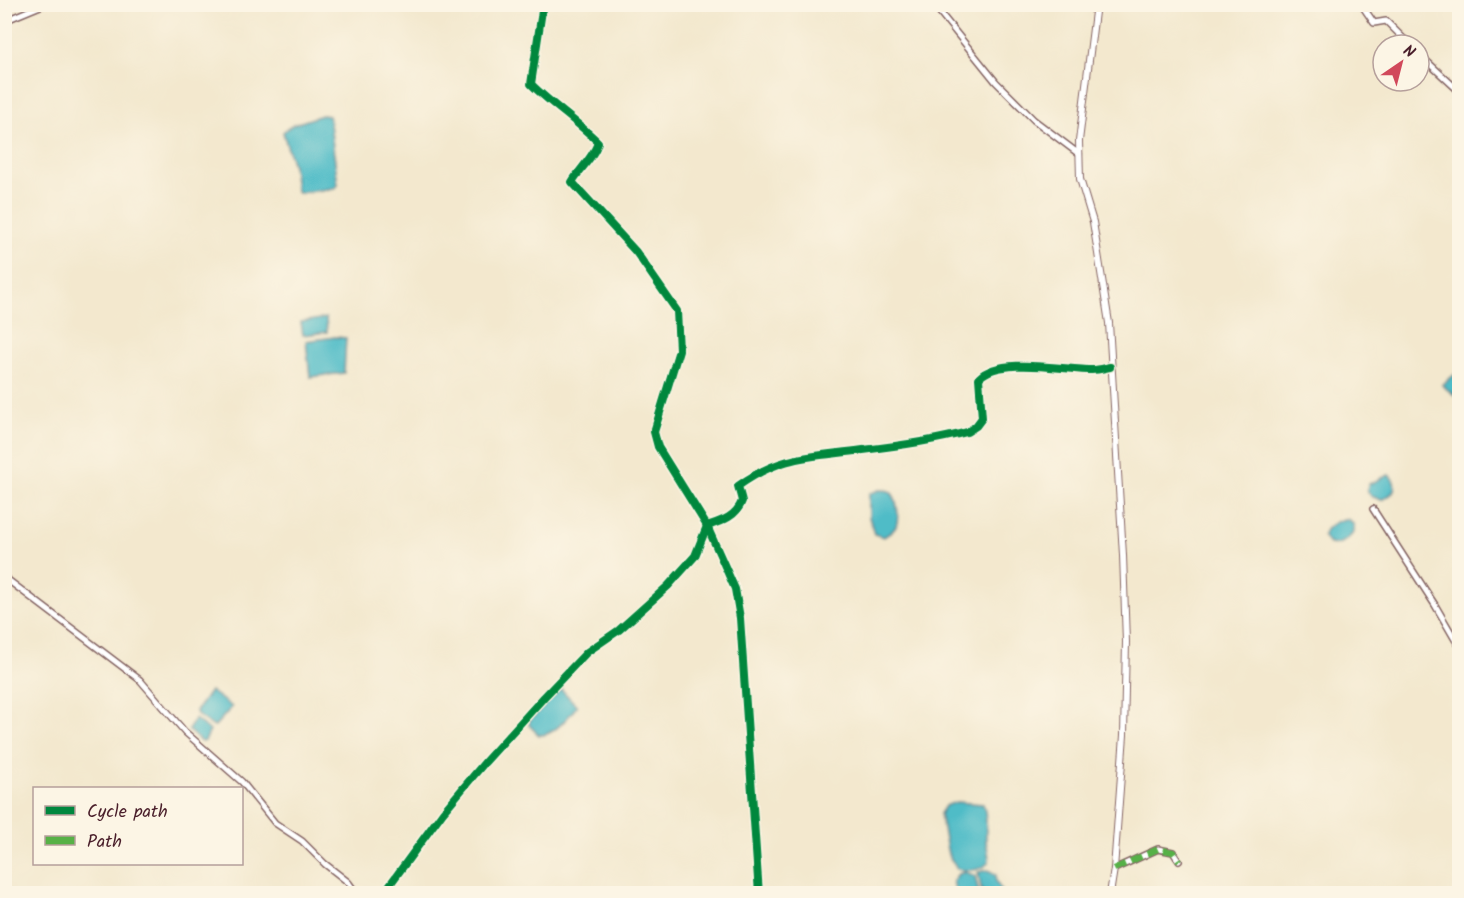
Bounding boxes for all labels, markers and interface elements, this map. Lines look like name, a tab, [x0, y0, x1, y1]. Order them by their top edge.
north arrow	[1371, 33, 1431, 93]
text: N	[1397, 39, 1420, 65]
legend	[33, 787, 243, 865]
text: Cycle path	[87, 798, 168, 827]
text: Path	[87, 828, 122, 857]

